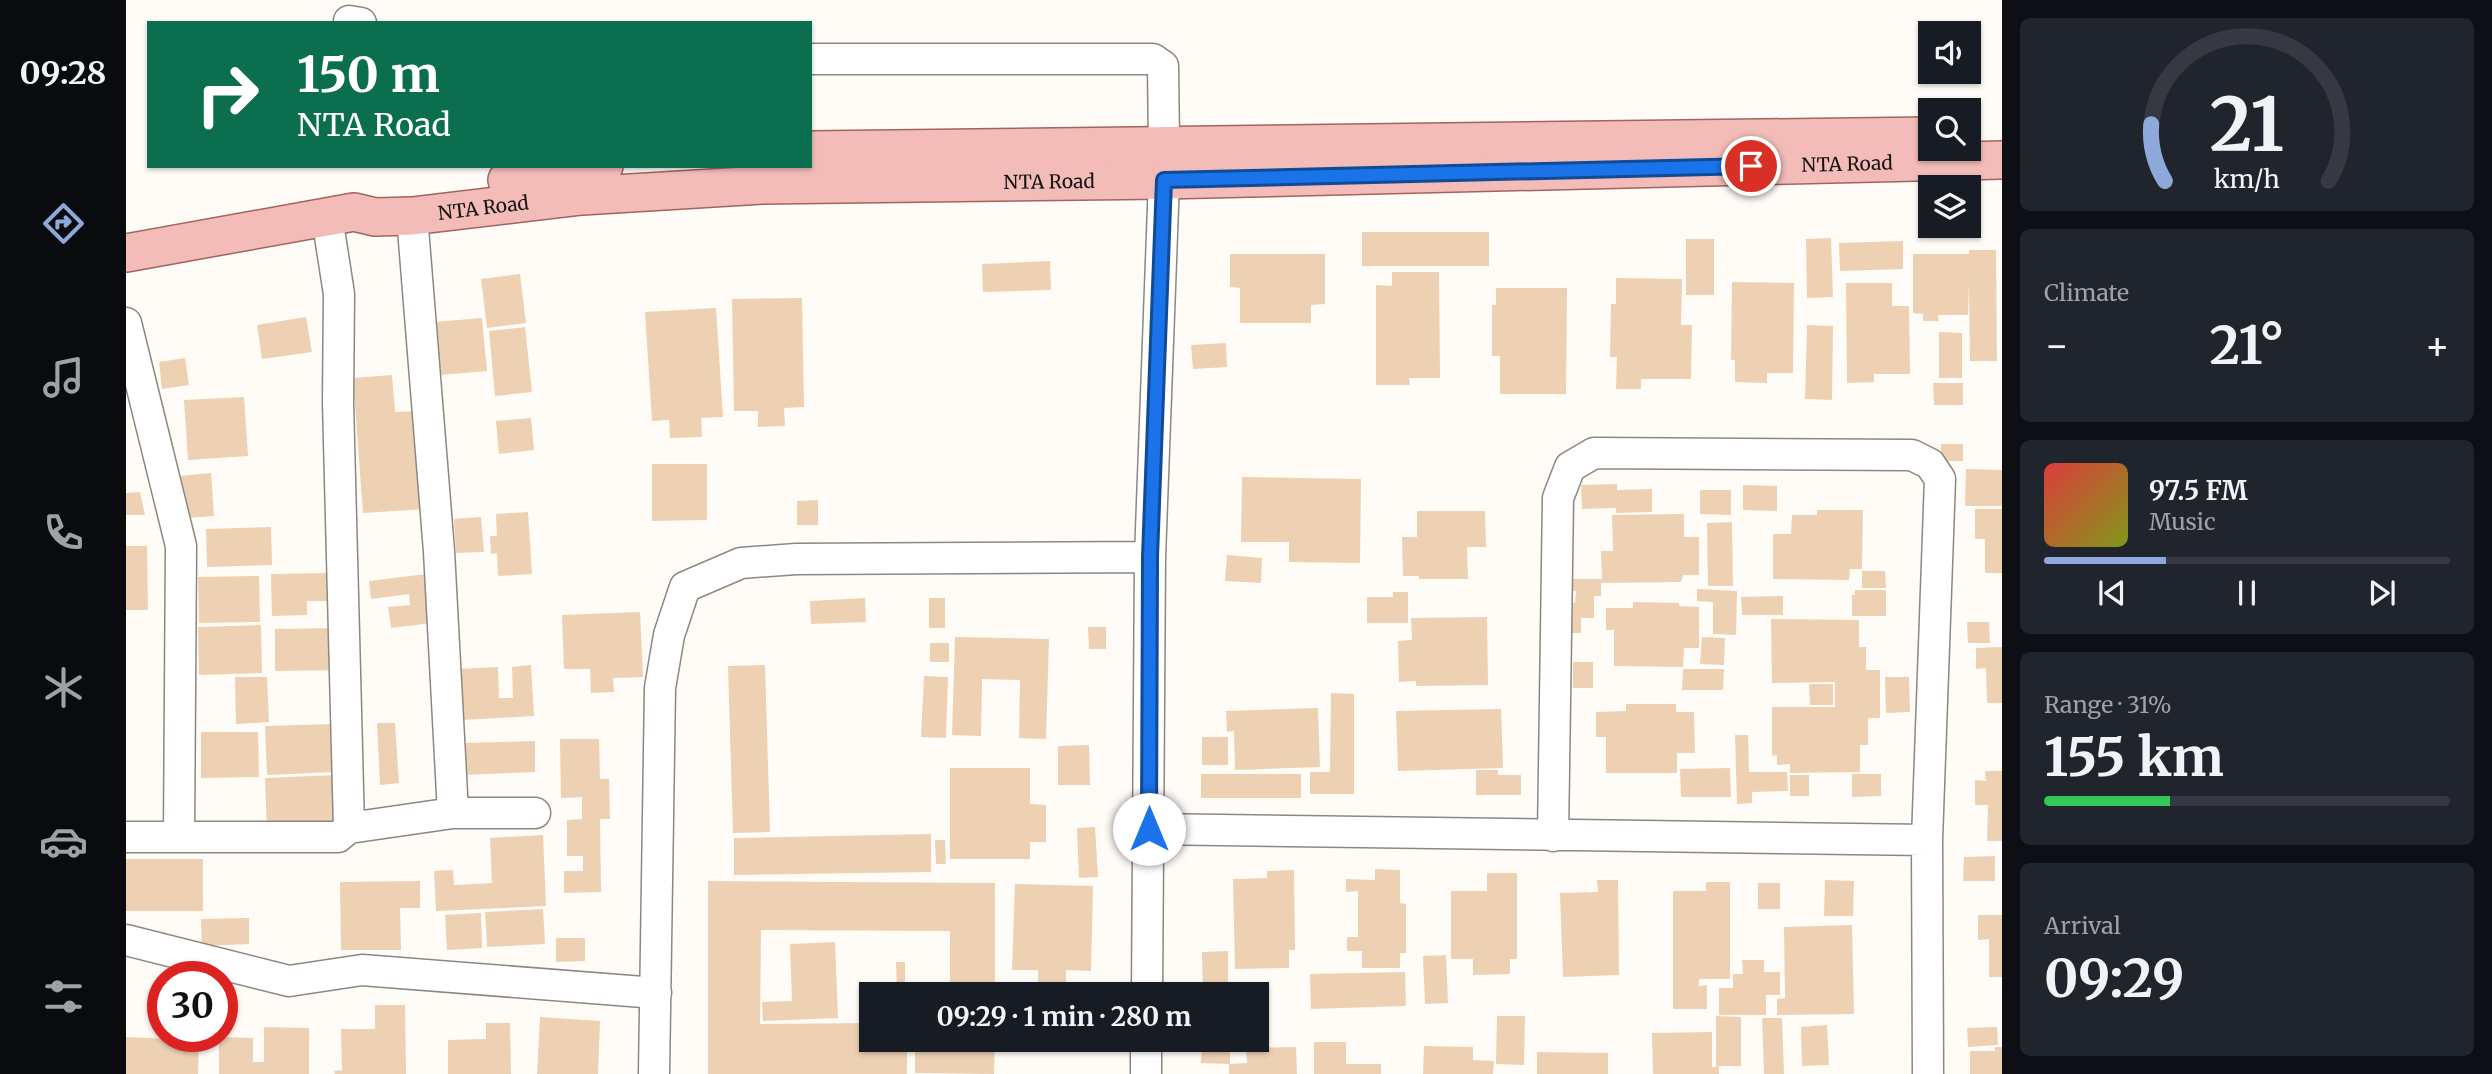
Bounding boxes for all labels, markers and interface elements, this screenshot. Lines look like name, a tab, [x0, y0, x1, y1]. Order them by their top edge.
map controls	[1918, 21, 1981, 238]
button: sound	[1918, 21, 1981, 84]
text: 150 m	[297, 44, 440, 105]
icon: right	[182, 49, 273, 140]
text: 09:28	[20, 53, 106, 93]
text: 21	[2210, 79, 2284, 171]
button: search	[1918, 98, 1981, 161]
text: NTA Road	[297, 105, 451, 145]
pin	[1721, 136, 1781, 196]
icon: arrive	[1732, 147, 1770, 185]
street label: NTA Road	[1801, 151, 1893, 177]
text: km/h	[2214, 162, 2280, 194]
street label: NTA Road	[1003, 169, 1095, 194]
button: layers	[1918, 175, 1981, 238]
street label: NTA Road	[436, 190, 530, 225]
icon: directions	[39, 199, 88, 248]
text: Climate	[2044, 278, 2129, 307]
text: 21°	[2209, 313, 2285, 378]
text: −	[2044, 322, 2069, 369]
text: +	[2425, 322, 2450, 369]
icon: music	[39, 353, 88, 402]
text: 97.5 FM	[2149, 474, 2248, 507]
text: Music	[2149, 507, 2216, 536]
icon: phone	[39, 508, 88, 557]
icon: previous	[2093, 574, 2131, 612]
icon: pause	[2228, 574, 2266, 612]
icon: next	[2363, 574, 2401, 612]
icon: climate	[39, 663, 88, 712]
text: Range · 31%	[2044, 690, 2171, 719]
text: 155 km	[2044, 725, 2224, 790]
position arrow	[1112, 792, 1186, 866]
icon: car	[39, 817, 88, 866]
text: Arrival	[2044, 911, 2121, 940]
text: 09:29	[2044, 946, 2184, 1011]
speed limit sign: 30	[147, 961, 238, 1052]
icon: filters	[39, 972, 88, 1021]
text: 09:29 · 1 min · 280 m	[937, 1000, 1191, 1033]

